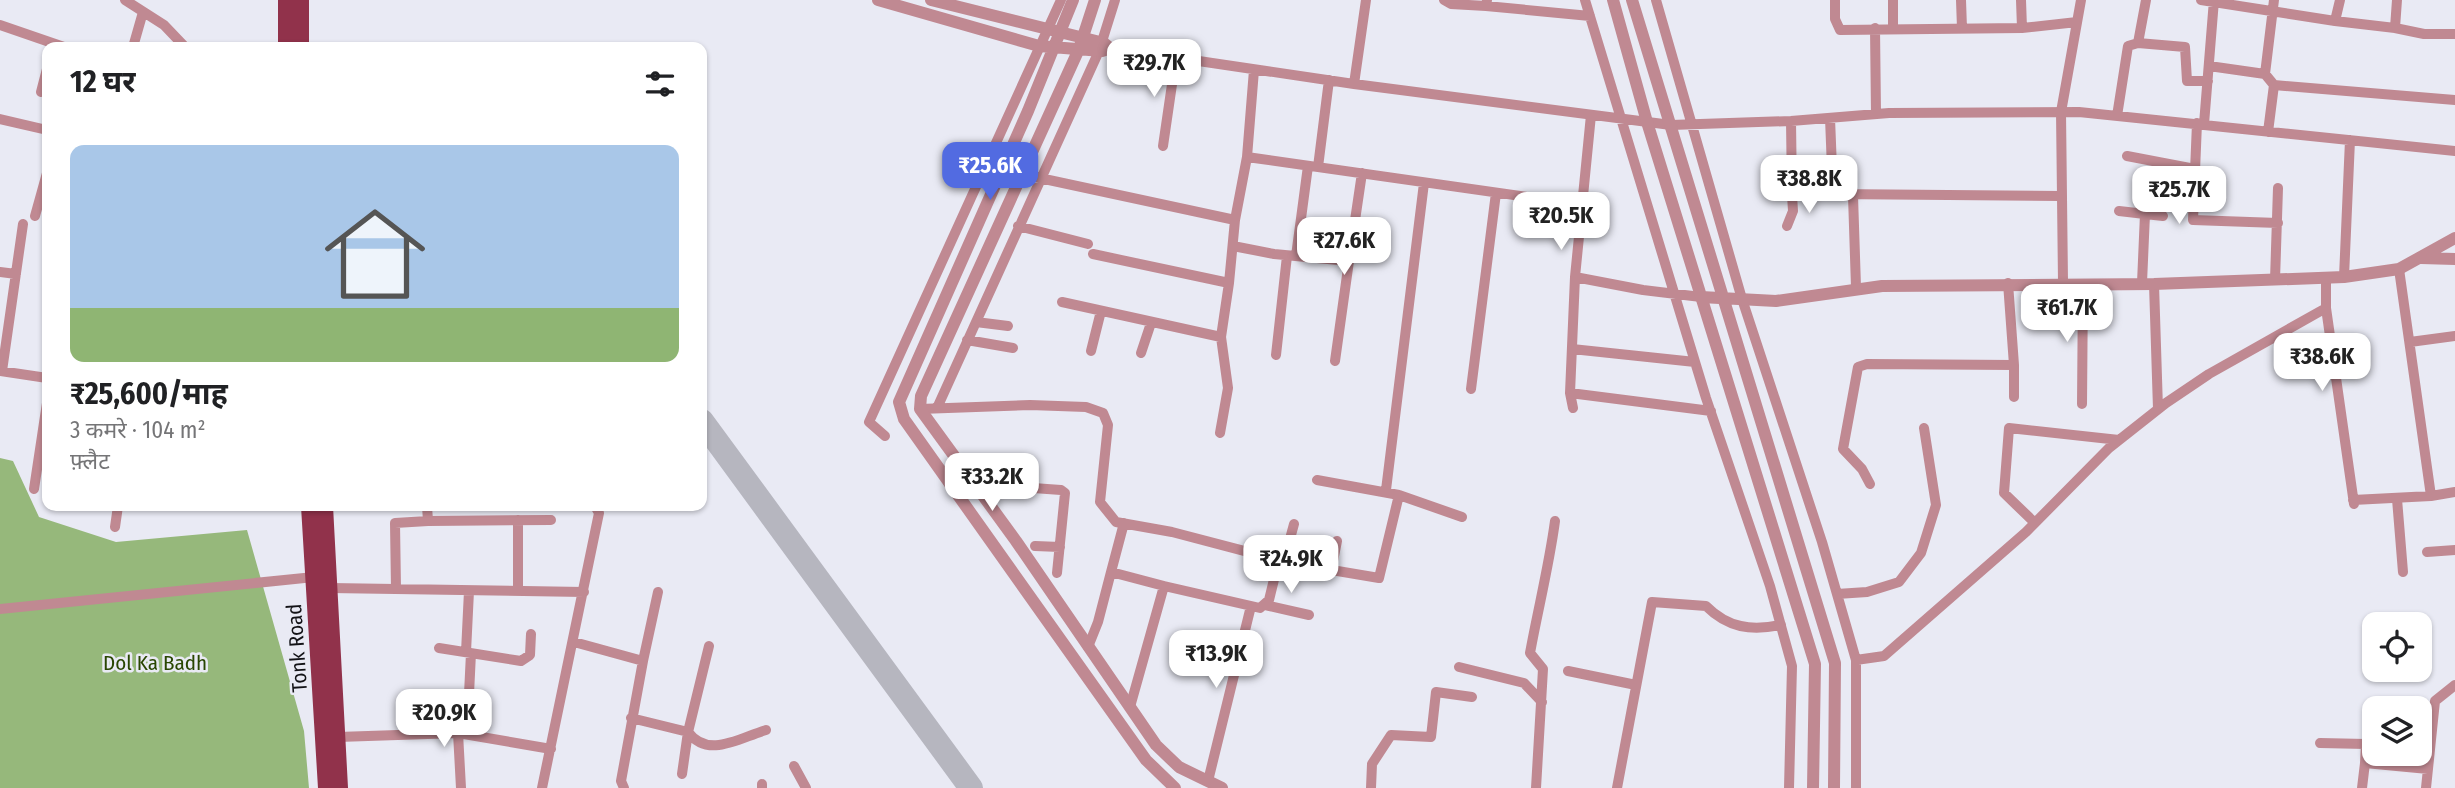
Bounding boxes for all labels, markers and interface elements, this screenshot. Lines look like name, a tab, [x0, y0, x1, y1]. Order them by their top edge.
pin: ₹29.7K	[1097, 40, 1211, 99]
text: ₹29.7K	[1123, 48, 1185, 76]
text: 12 घर	[70, 64, 136, 100]
icon: filters	[641, 65, 679, 103]
pin: ₹25.6K	[933, 142, 1047, 202]
text: ₹25.6K	[958, 151, 1022, 179]
pin: ₹38.8K	[1752, 156, 1866, 215]
text: ₹38.8K	[1776, 164, 1842, 192]
pin: ₹25.7K	[2122, 166, 2236, 226]
text: ₹25.7K	[2148, 175, 2210, 203]
icon: home	[312, 191, 438, 317]
pin: ₹20.5K	[1504, 192, 1618, 252]
text: ₹20.5K	[1529, 201, 1593, 229]
pin: ₹27.6K	[1287, 218, 1401, 277]
text: ₹27.6K	[1313, 226, 1375, 254]
pin: ₹61.7K	[2010, 284, 2124, 344]
text: ₹61.7K	[2037, 293, 2097, 321]
pin: ₹38.6K	[2265, 334, 2379, 393]
text: ₹38.6K	[2290, 342, 2354, 370]
text: ₹25,600/माह	[70, 376, 228, 412]
text: 3 कमरे · 104 m²	[70, 416, 206, 444]
text: फ़्लैट	[70, 447, 110, 475]
pin: ₹33.2K	[935, 454, 1049, 513]
text: ₹33.2K	[961, 462, 1023, 490]
pin: ₹24.9K	[1234, 536, 1348, 595]
text: ₹24.9K	[1259, 544, 1323, 572]
street label: Tonk Road	[281, 603, 313, 693]
map controls	[2362, 612, 2432, 766]
button: locate	[2362, 612, 2432, 682]
pin: ₹13.9K	[1159, 630, 1273, 690]
text: ₹13.9K	[1185, 639, 1247, 667]
park label: Dol Ka Badh	[103, 650, 207, 676]
pin: ₹20.9K	[387, 690, 501, 749]
button: layers	[2362, 696, 2432, 766]
text: ₹20.9K	[412, 698, 476, 726]

